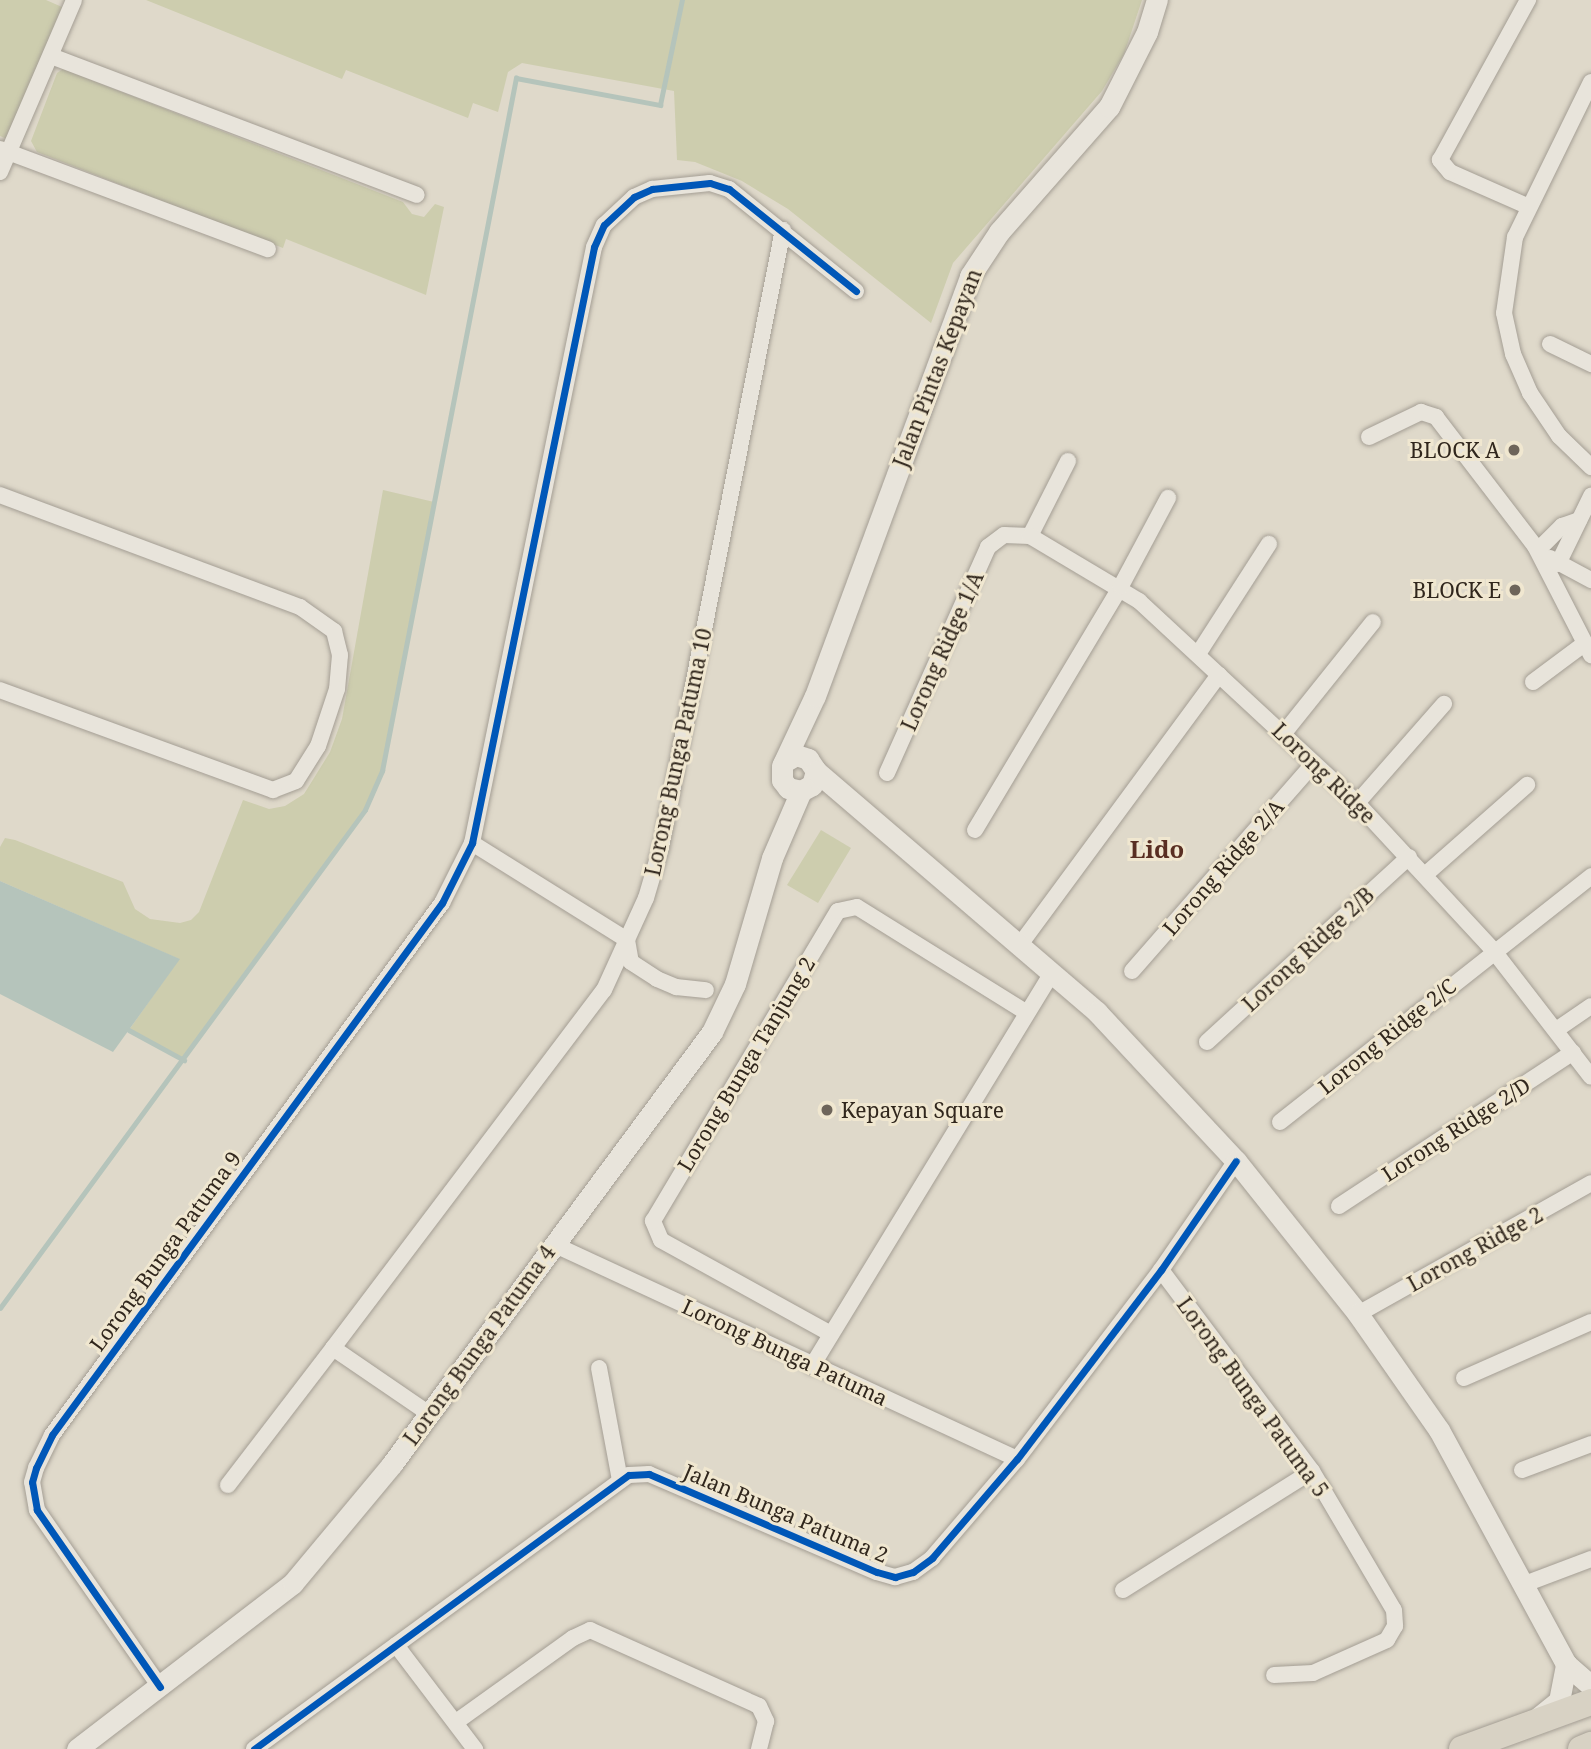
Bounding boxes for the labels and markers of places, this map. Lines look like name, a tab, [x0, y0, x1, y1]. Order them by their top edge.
place label: BLOCK A	[1410, 437, 1500, 463]
marker: BLOCK A	[1506, 442, 1522, 458]
place label: BLOCK E	[1412, 577, 1501, 603]
marker: BLOCK E	[1507, 582, 1523, 598]
place label: Kepayan Square	[841, 1097, 1004, 1123]
marker: Kepayan Square	[819, 1102, 835, 1118]

